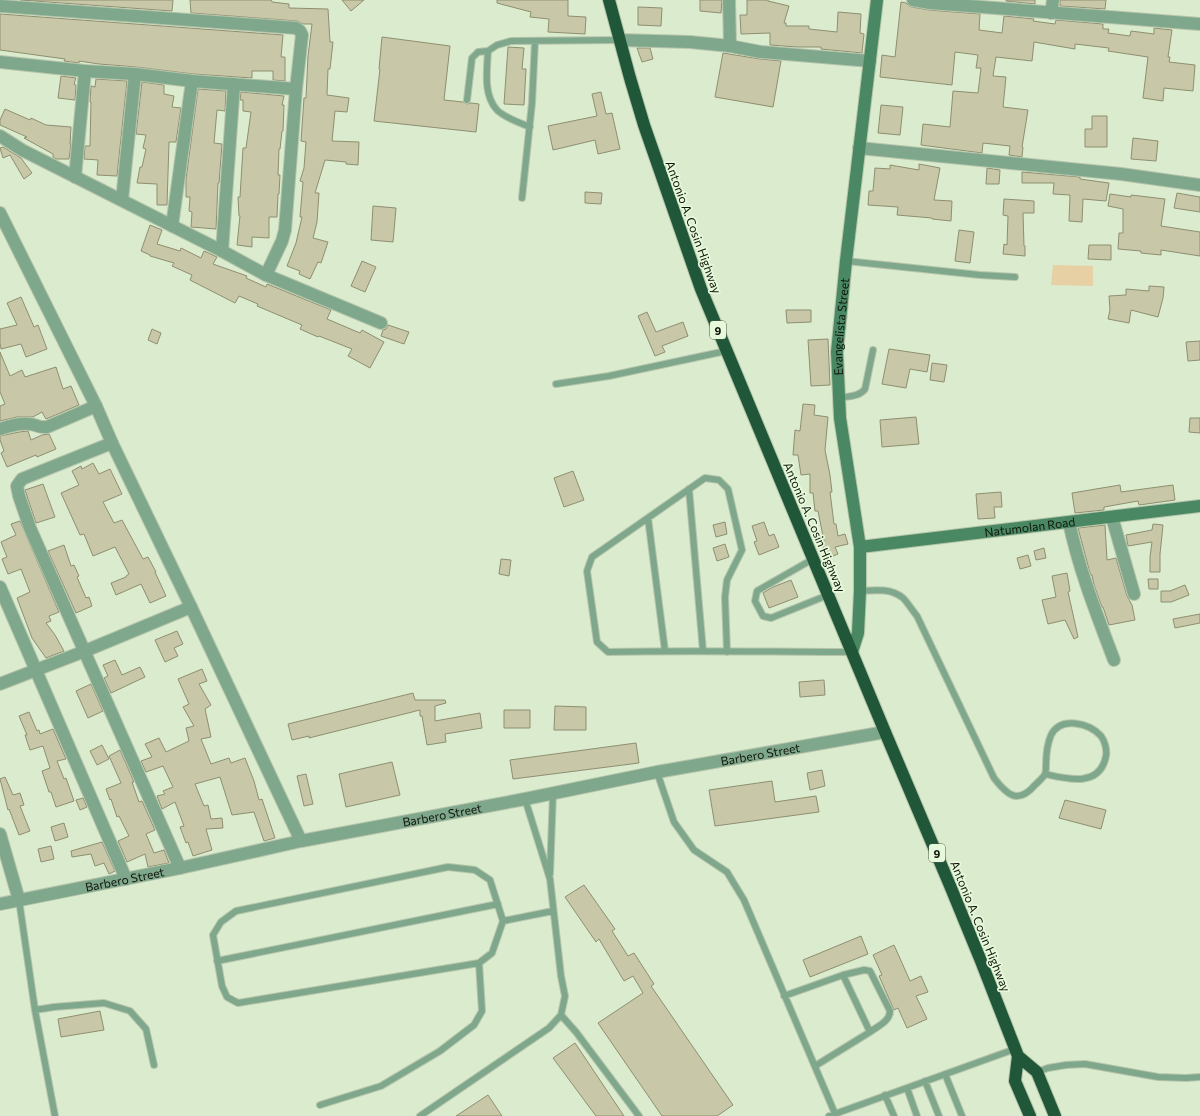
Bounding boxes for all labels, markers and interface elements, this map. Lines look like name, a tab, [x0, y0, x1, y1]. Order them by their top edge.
street label: Antonio A. Cosin Highway	[663, 159, 725, 295]
street label: Evangelista Street	[830, 277, 851, 376]
road number: 9	[710, 321, 726, 339]
street label: Antonio A. Cosin Highway	[781, 460, 849, 594]
street label: Natumolan Road	[984, 514, 1076, 539]
street label: Barbero Street	[719, 740, 801, 768]
street label: Barbero Street	[401, 800, 483, 829]
road number: 9	[929, 844, 945, 862]
street label: Antonio A. Cosin Highway	[948, 858, 1014, 994]
street label: Barbero Street	[84, 864, 165, 894]

